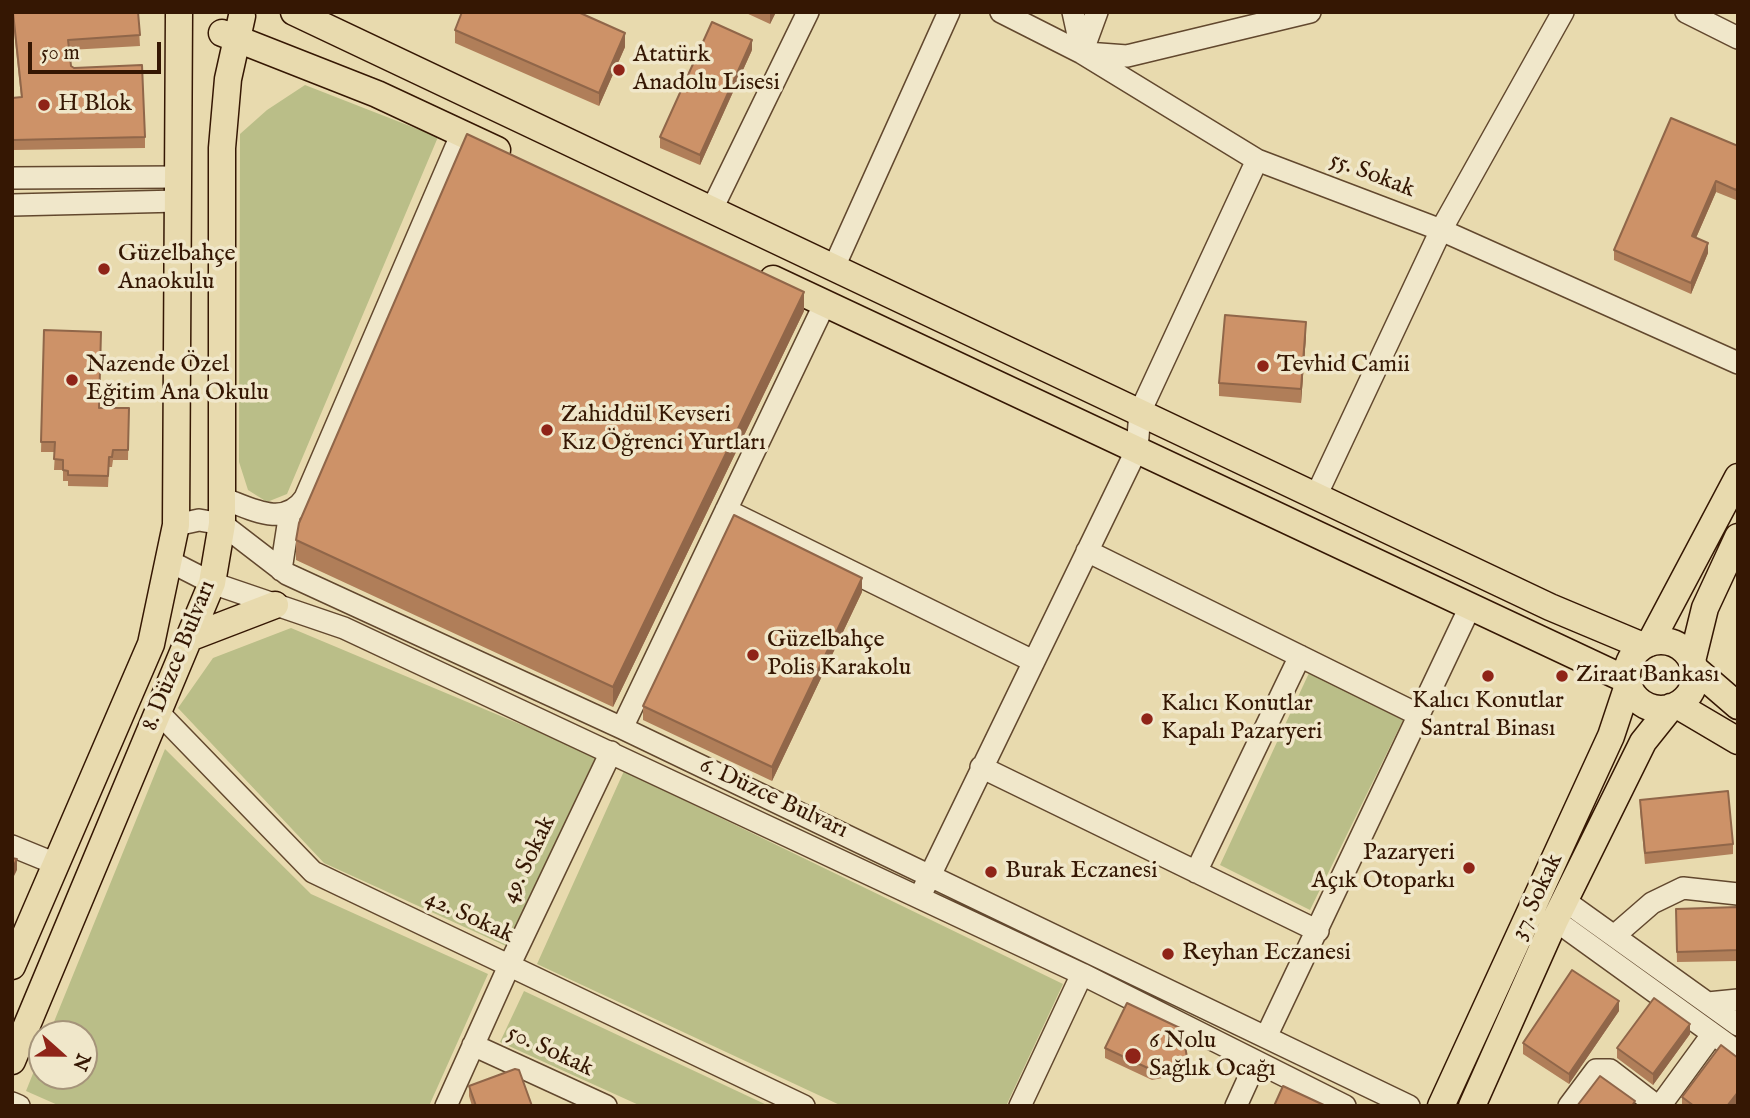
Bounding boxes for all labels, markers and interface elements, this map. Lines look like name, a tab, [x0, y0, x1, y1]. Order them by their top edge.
scale bar	[32, 28, 164, 72]
text: 50 m	[41, 40, 80, 67]
place label: Atatürk Anadolu Lisesi	[633, 42, 780, 98]
marker: Atatürk Anadolu Lisesi	[611, 62, 627, 78]
place label: H Blok	[58, 91, 132, 119]
marker: H Blok	[36, 97, 52, 113]
street label: 55. Sokak	[1325, 147, 1419, 205]
place label: Güzelbahçe Anaokulu	[118, 241, 236, 297]
marker: Güzelbahçe Anaokulu	[96, 261, 112, 277]
place label: Nazende Özel Eğitim Ana Okulu	[86, 352, 269, 408]
place label: Tevhid Camii	[1277, 352, 1410, 380]
marker: Tevhid Camii	[1255, 358, 1271, 374]
marker: Nazende Özel Eğitim Ana Okulu	[64, 372, 80, 388]
place label: Zahiddül Kevseri Kız Öğrenci Yurtları	[561, 402, 766, 458]
marker: Zahiddül Kevseri Kız Öğrenci Yurtları	[539, 422, 555, 438]
street label: 8. Düzce Bulvarı	[137, 576, 223, 736]
place label: Güzelbahçe Polis Karakolu	[767, 627, 911, 683]
marker: Güzelbahçe Polis Karakolu	[745, 647, 761, 663]
place label: Ziraat Bankası	[1576, 662, 1719, 690]
marker: Kalıcı Konutlar Santral Binası	[1480, 668, 1496, 684]
marker: Ziraat Bankası	[1554, 668, 1570, 684]
place label: Kalıcı Konutlar Santral Binası	[1412, 688, 1564, 744]
place label: Kalıcı Konutlar Kapalı Pazaryeri	[1161, 691, 1322, 747]
marker: Kalıcı Konutlar Kapalı Pazaryeri	[1139, 711, 1155, 727]
street label: 6. Düzce Bulvarı	[694, 752, 852, 846]
street label: 49. Sokak	[496, 812, 564, 908]
place label: Pazaryeri Açık Otoparkı	[1312, 840, 1455, 896]
street label: 37. Sokak	[1506, 849, 1570, 945]
place label: Burak Eczanesi	[1005, 858, 1158, 886]
marker: Pazaryeri Açık Otoparkı	[1461, 860, 1477, 876]
marker: Burak Eczanesi	[983, 864, 999, 880]
street label: 42. Sokak	[420, 885, 518, 951]
place label: Reyhan Eczanesi	[1182, 940, 1351, 968]
marker: Reyhan Eczanesi	[1160, 946, 1176, 962]
north arrow	[28, 1020, 98, 1090]
street label: 50. Sokak	[502, 1020, 598, 1084]
place label: 6 Nolu Sağlık Ocağı	[1149, 1028, 1276, 1084]
marker: 6 Nolu Sağlık Ocağı	[1123, 1046, 1143, 1066]
text: N	[67, 1050, 95, 1074]

